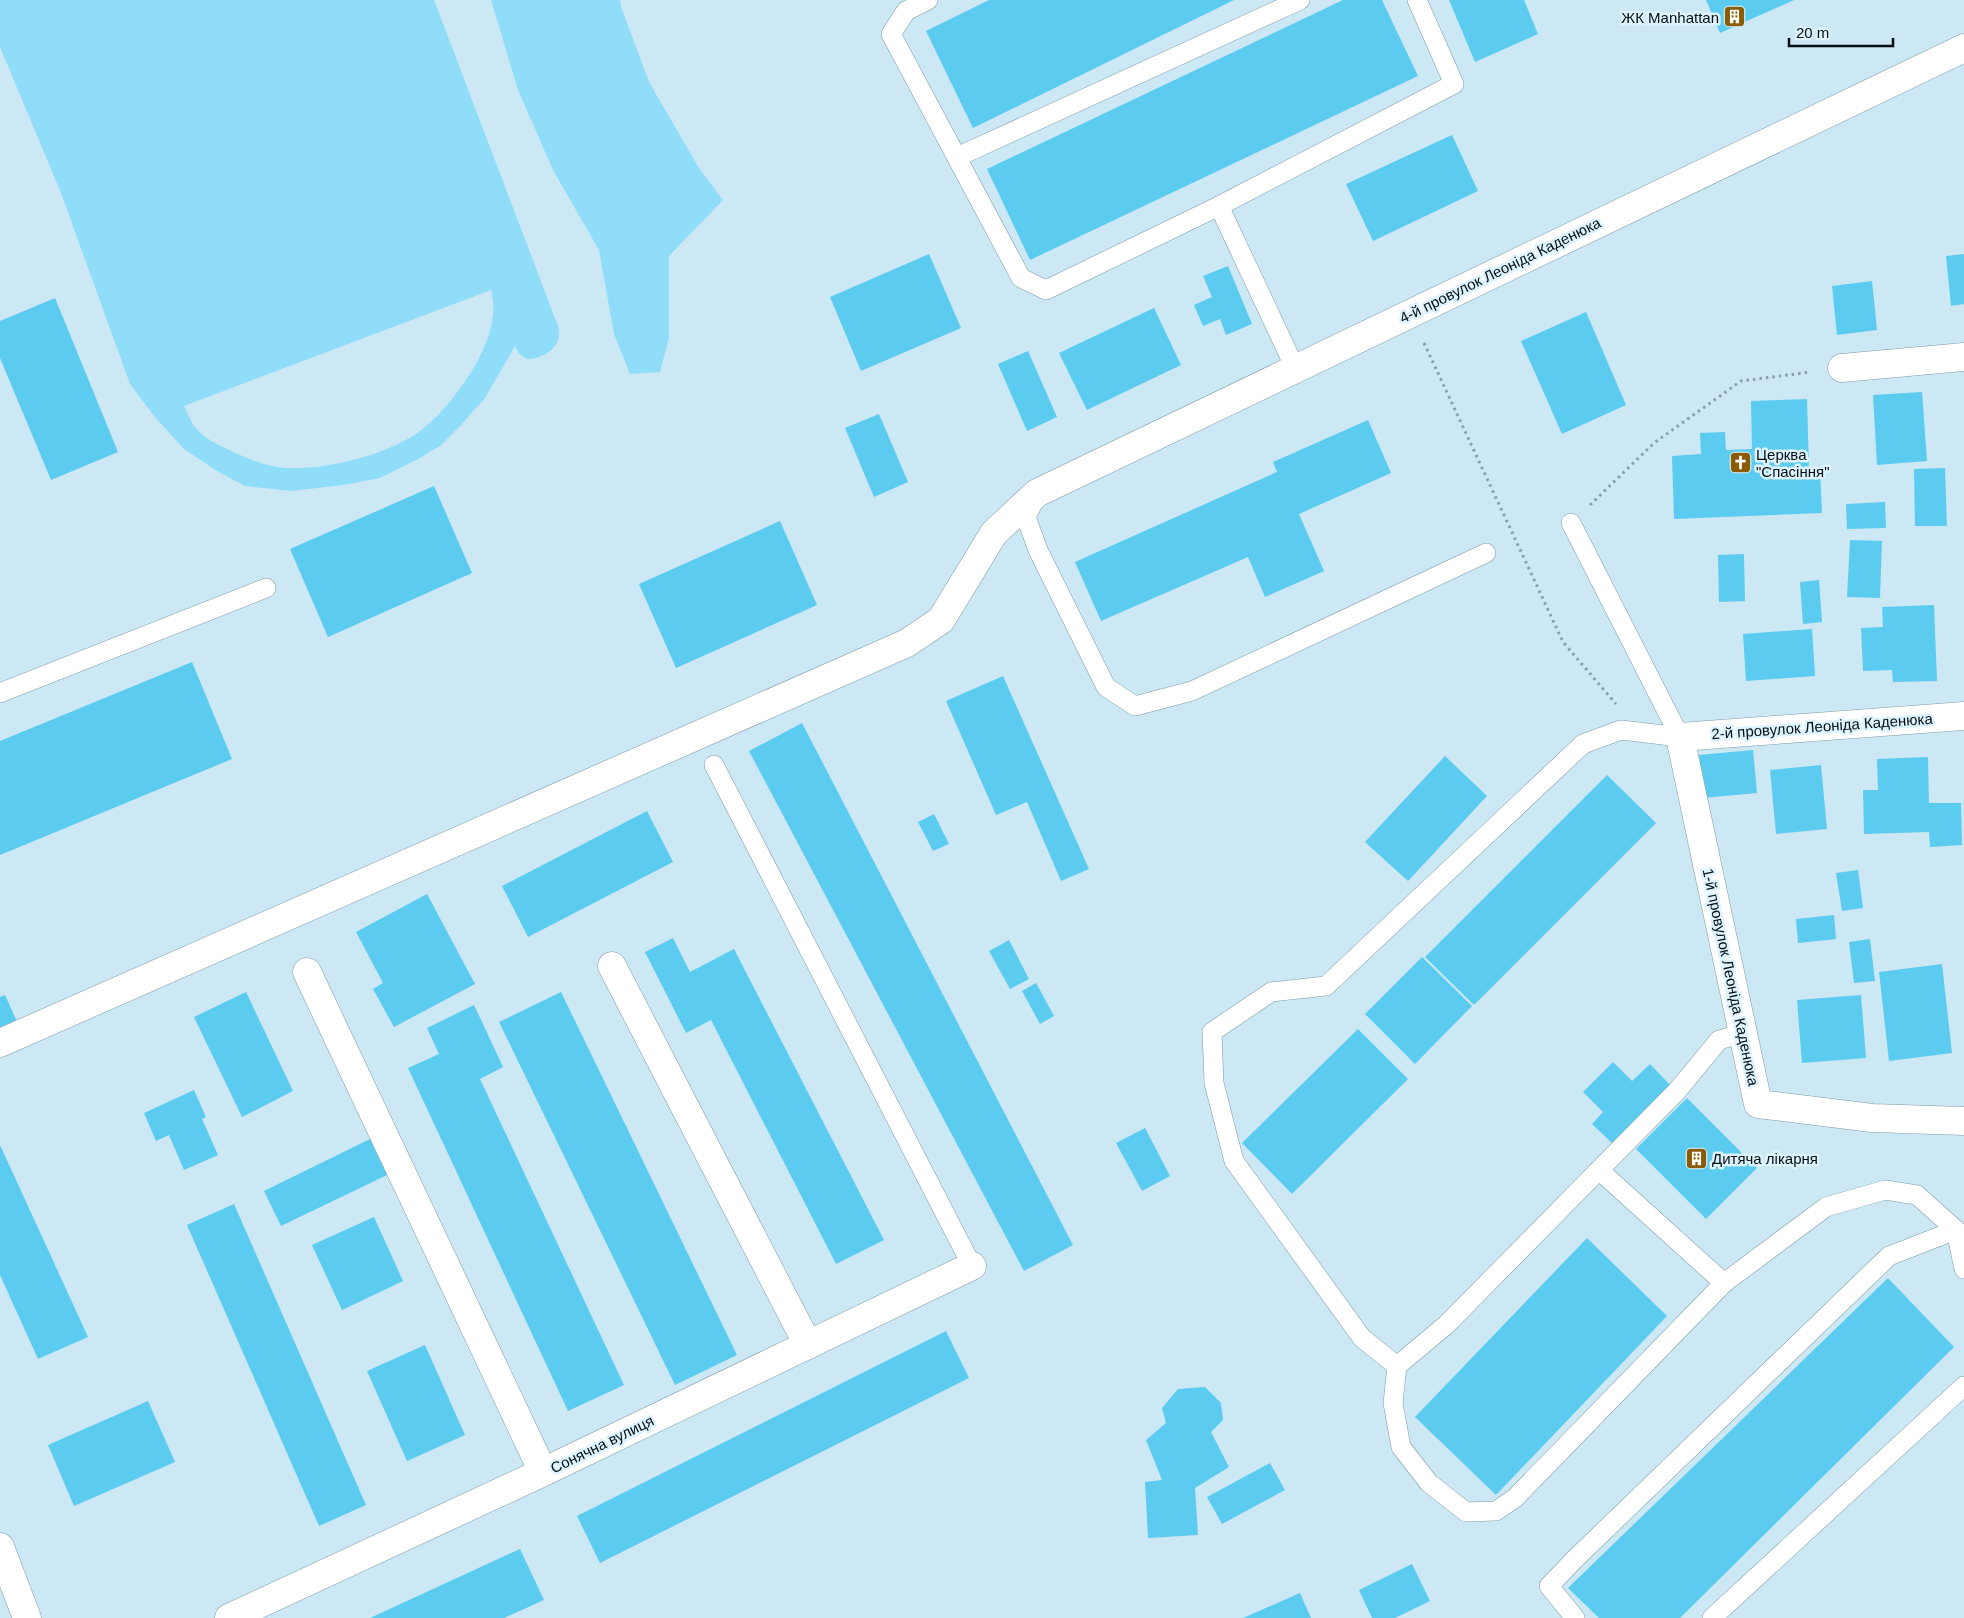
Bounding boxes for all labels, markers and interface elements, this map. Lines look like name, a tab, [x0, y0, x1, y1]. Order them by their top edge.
building icon: ЖК Manhattan	[1723, 5, 1747, 29]
place label: ЖК Manhattan	[1621, 9, 1719, 26]
scale bar	[1789, 15, 1893, 47]
text: 20 m	[1796, 24, 1829, 41]
street label: 4-й провулок Леоніда Каденюка	[1397, 213, 1604, 326]
place label: Церква "Спасіння"	[1756, 446, 1829, 480]
church icon: Церква "Спасіння"	[1728, 451, 1752, 475]
street label: 2-й провулок Леоніда Каденюка	[1711, 710, 1934, 742]
street label: 1-й провулок Леоніда Каденюка	[1700, 867, 1763, 1088]
building icon: Дитяча лікарня	[1684, 1146, 1708, 1170]
place label: Дитяча лікарня	[1712, 1150, 1818, 1167]
street label: Сонячна вулиця	[548, 1412, 656, 1476]

